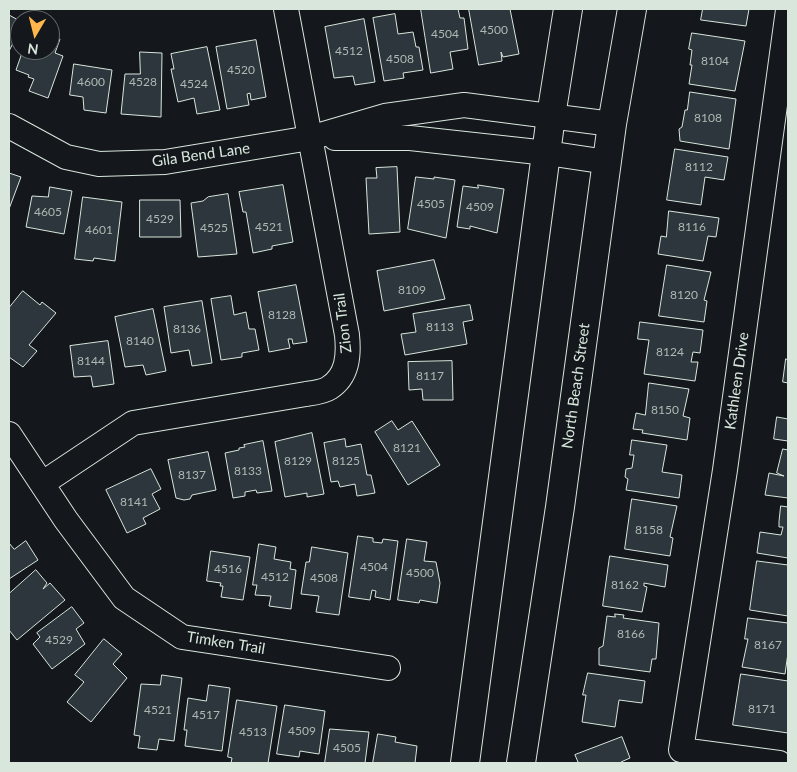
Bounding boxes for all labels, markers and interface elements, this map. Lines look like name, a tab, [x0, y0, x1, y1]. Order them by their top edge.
north arrow	[10, 10, 60, 60]
house number: 4500	[480, 23, 508, 37]
house number: 4504	[431, 27, 459, 41]
text: N	[26, 40, 40, 59]
house number: 4512	[335, 44, 363, 58]
house number: 4508	[386, 52, 414, 66]
house number: 8104	[701, 54, 729, 68]
house number: 4520	[227, 63, 255, 77]
house number: 4600	[77, 75, 105, 89]
house number: 4528	[129, 75, 157, 89]
house number: 4524	[180, 77, 208, 91]
house number: 8108	[694, 111, 722, 125]
street label: Gila Bend Lane	[151, 139, 251, 171]
house number: 8112	[685, 160, 713, 174]
house number: 4505	[417, 197, 445, 211]
house number: 4509	[466, 200, 494, 214]
house number: 4605	[34, 205, 62, 219]
house number: 4529	[146, 212, 174, 226]
house number: 4521	[255, 220, 283, 234]
house number: 8116	[678, 220, 706, 234]
house number: 4525	[200, 221, 228, 235]
house number: 4601	[85, 223, 113, 237]
house number: 8109	[398, 283, 426, 297]
house number: 8120	[670, 288, 698, 302]
street label: Zion Trail	[330, 292, 356, 354]
house number: 8128	[268, 308, 296, 322]
house number: 8113	[426, 320, 454, 334]
house number: 8136	[173, 322, 201, 336]
street label: North Beach Street	[558, 322, 594, 450]
street label: Kathleen Drive	[721, 331, 753, 431]
house number: 8140	[126, 334, 154, 348]
house number: 8124	[656, 345, 684, 359]
house number: 8144	[77, 354, 105, 368]
house number: 8117	[416, 369, 444, 383]
house number: 8150	[651, 403, 679, 417]
house number: 8121	[393, 441, 421, 455]
house number: 8129	[284, 454, 312, 468]
house number: 8125	[332, 454, 360, 468]
house number: 8133	[234, 464, 262, 478]
house number: 8137	[178, 468, 206, 482]
house number: 8141	[120, 495, 148, 509]
house number: 8158	[635, 523, 663, 537]
house number: 4504	[360, 560, 388, 574]
house number: 4516	[214, 562, 242, 576]
house number: 4500	[406, 566, 434, 580]
house number: 4512	[261, 570, 289, 584]
house number: 4508	[310, 571, 338, 585]
house number: 8162	[611, 578, 639, 592]
house number: 8166	[617, 627, 645, 641]
street label: Timken Trail	[185, 628, 267, 658]
house number: 4529	[45, 633, 73, 647]
house number: 8167	[754, 638, 782, 652]
house number: 8171	[748, 702, 776, 716]
house number: 4521	[144, 703, 172, 717]
house number: 4517	[192, 708, 220, 722]
house number: 4509	[288, 724, 316, 738]
house number: 4513	[239, 725, 267, 739]
house number: 4505	[333, 741, 361, 755]

